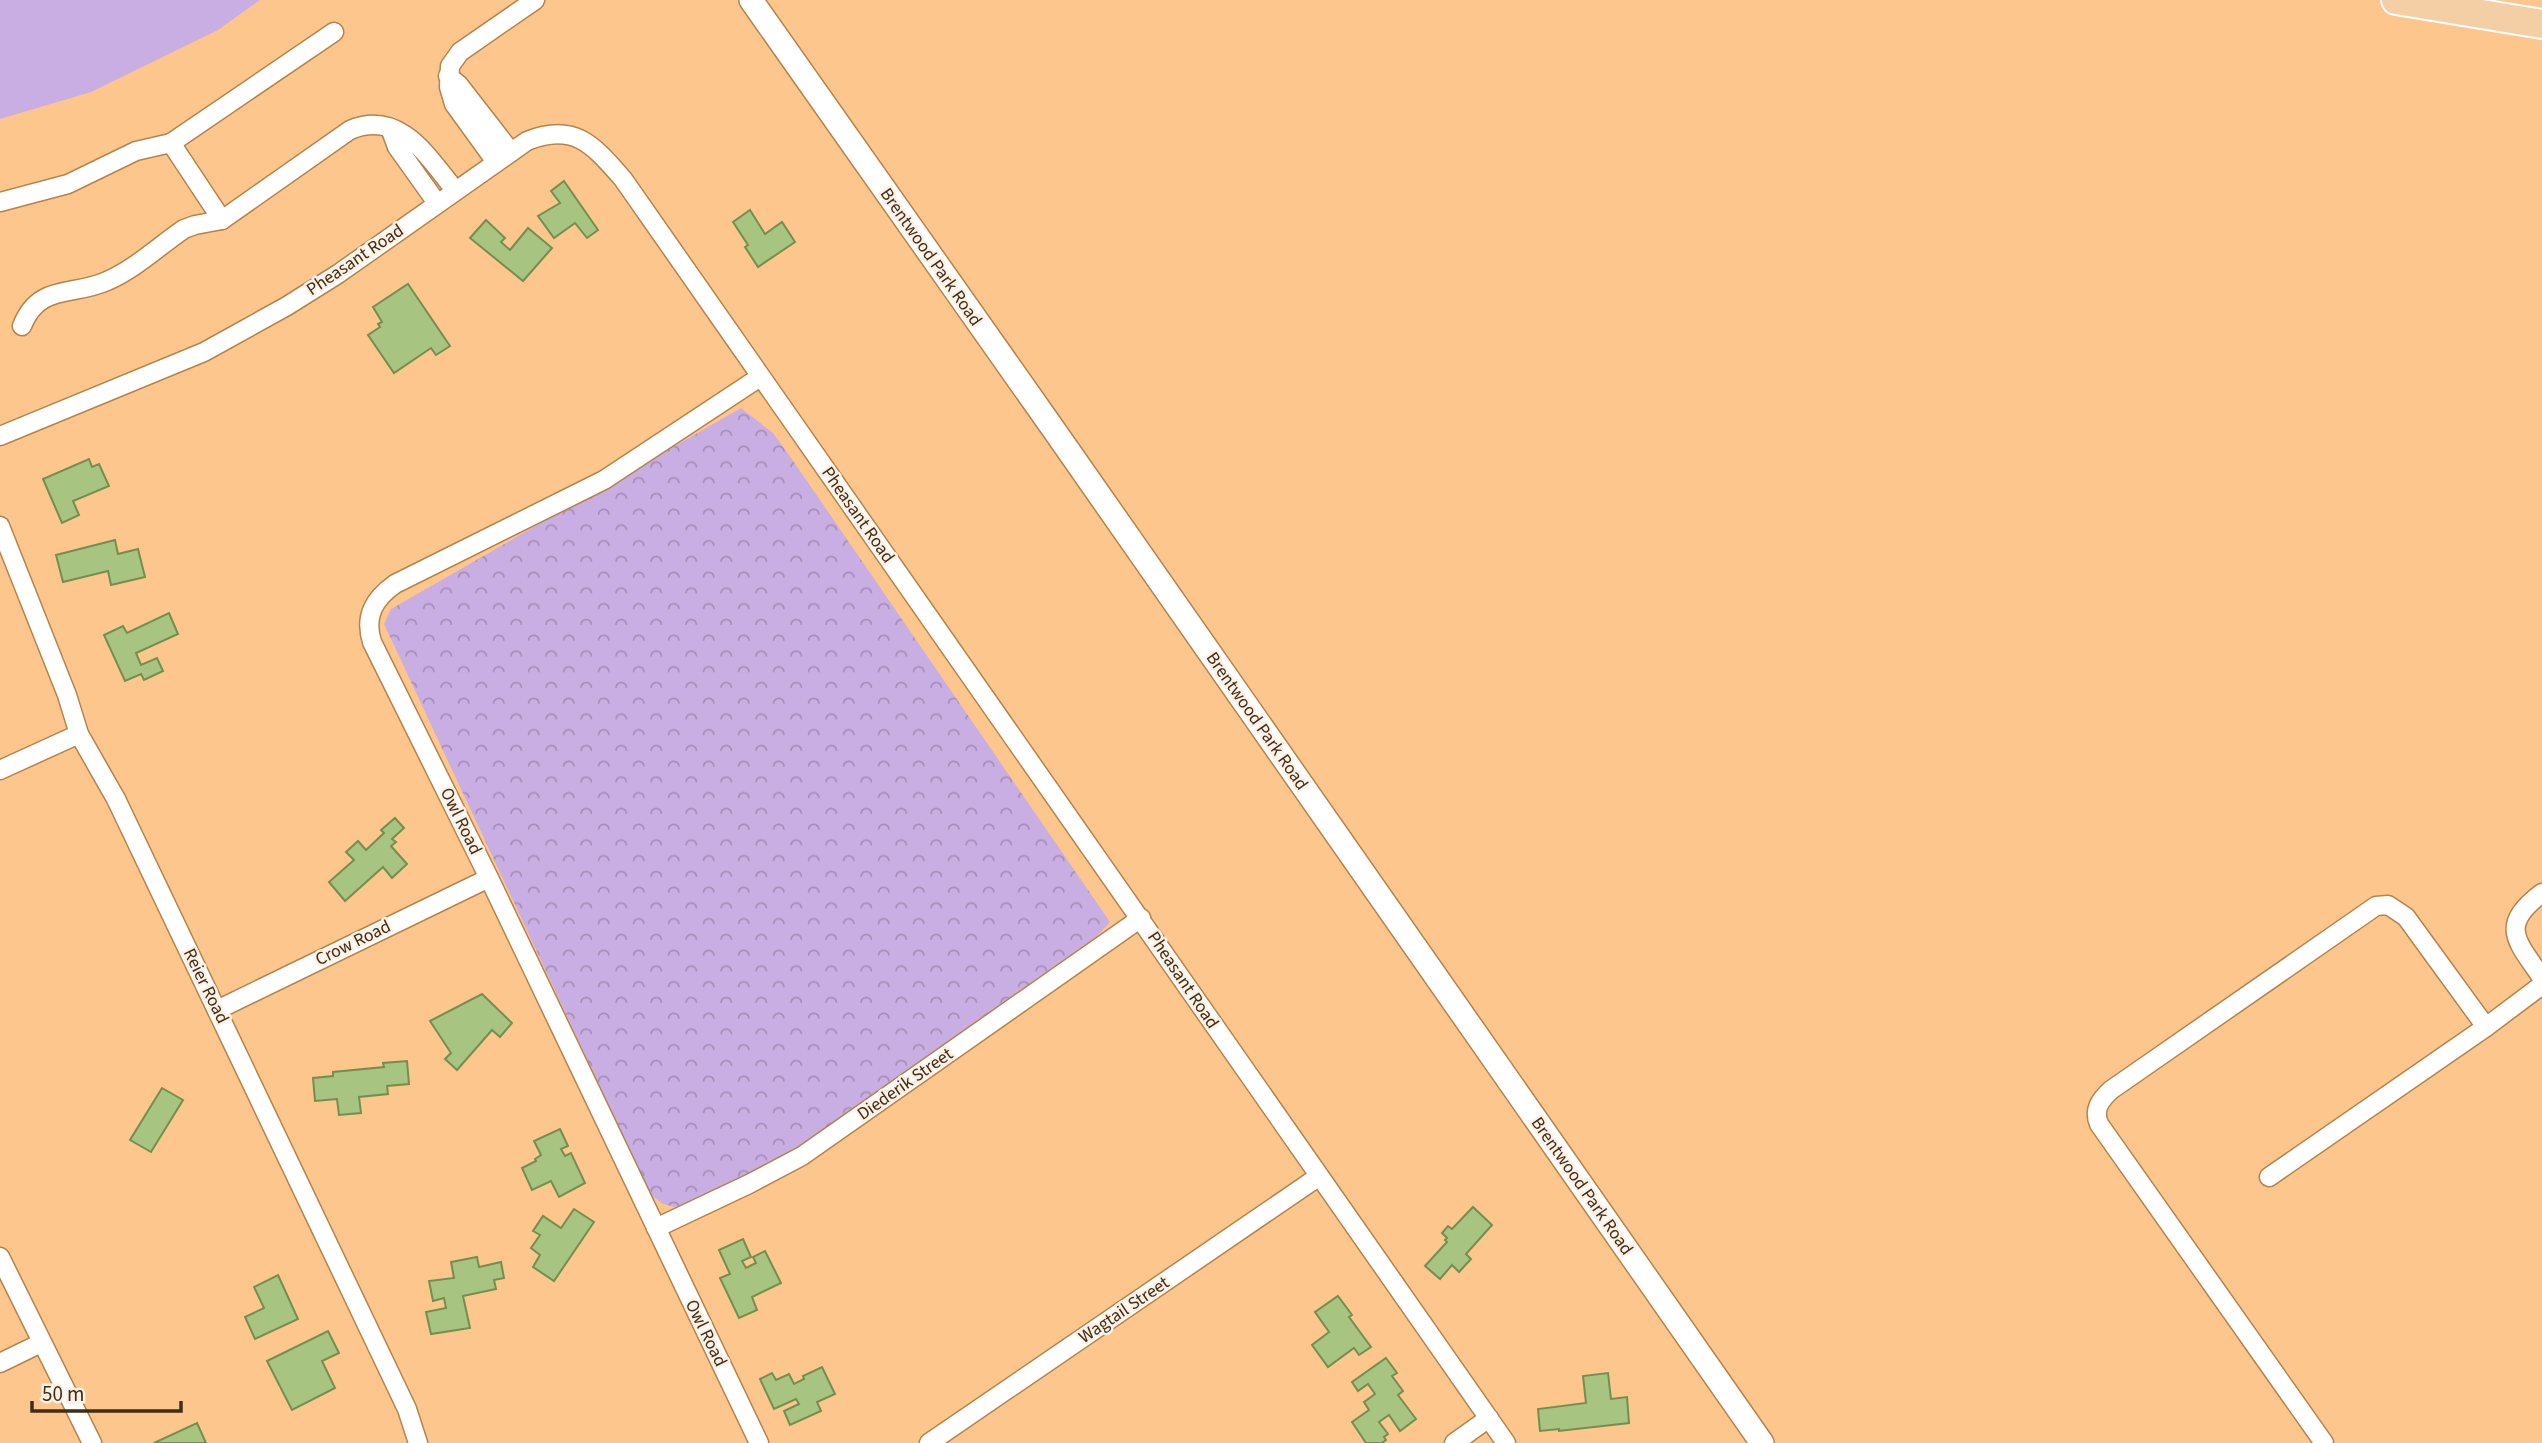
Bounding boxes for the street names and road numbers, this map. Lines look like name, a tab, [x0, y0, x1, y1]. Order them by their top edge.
street label: Brentwood Park Road	[874, 183, 988, 331]
street label: Pheasant Road	[301, 218, 409, 302]
street label: Pheasant Road	[815, 462, 901, 568]
street label: Brentwood Park Road	[1200, 647, 1314, 795]
street label: Owl Road	[434, 783, 488, 859]
street label: Crow Road	[311, 914, 395, 972]
street label: Pheasant Road	[1141, 926, 1225, 1034]
street label: Reier Road	[177, 944, 235, 1028]
street label: Diederik Street	[852, 1042, 958, 1126]
street label: Brentwood Park Road	[1525, 1112, 1639, 1260]
street label: Wagtail Street	[1074, 1270, 1174, 1350]
street label: Owl Road	[679, 1295, 733, 1371]

